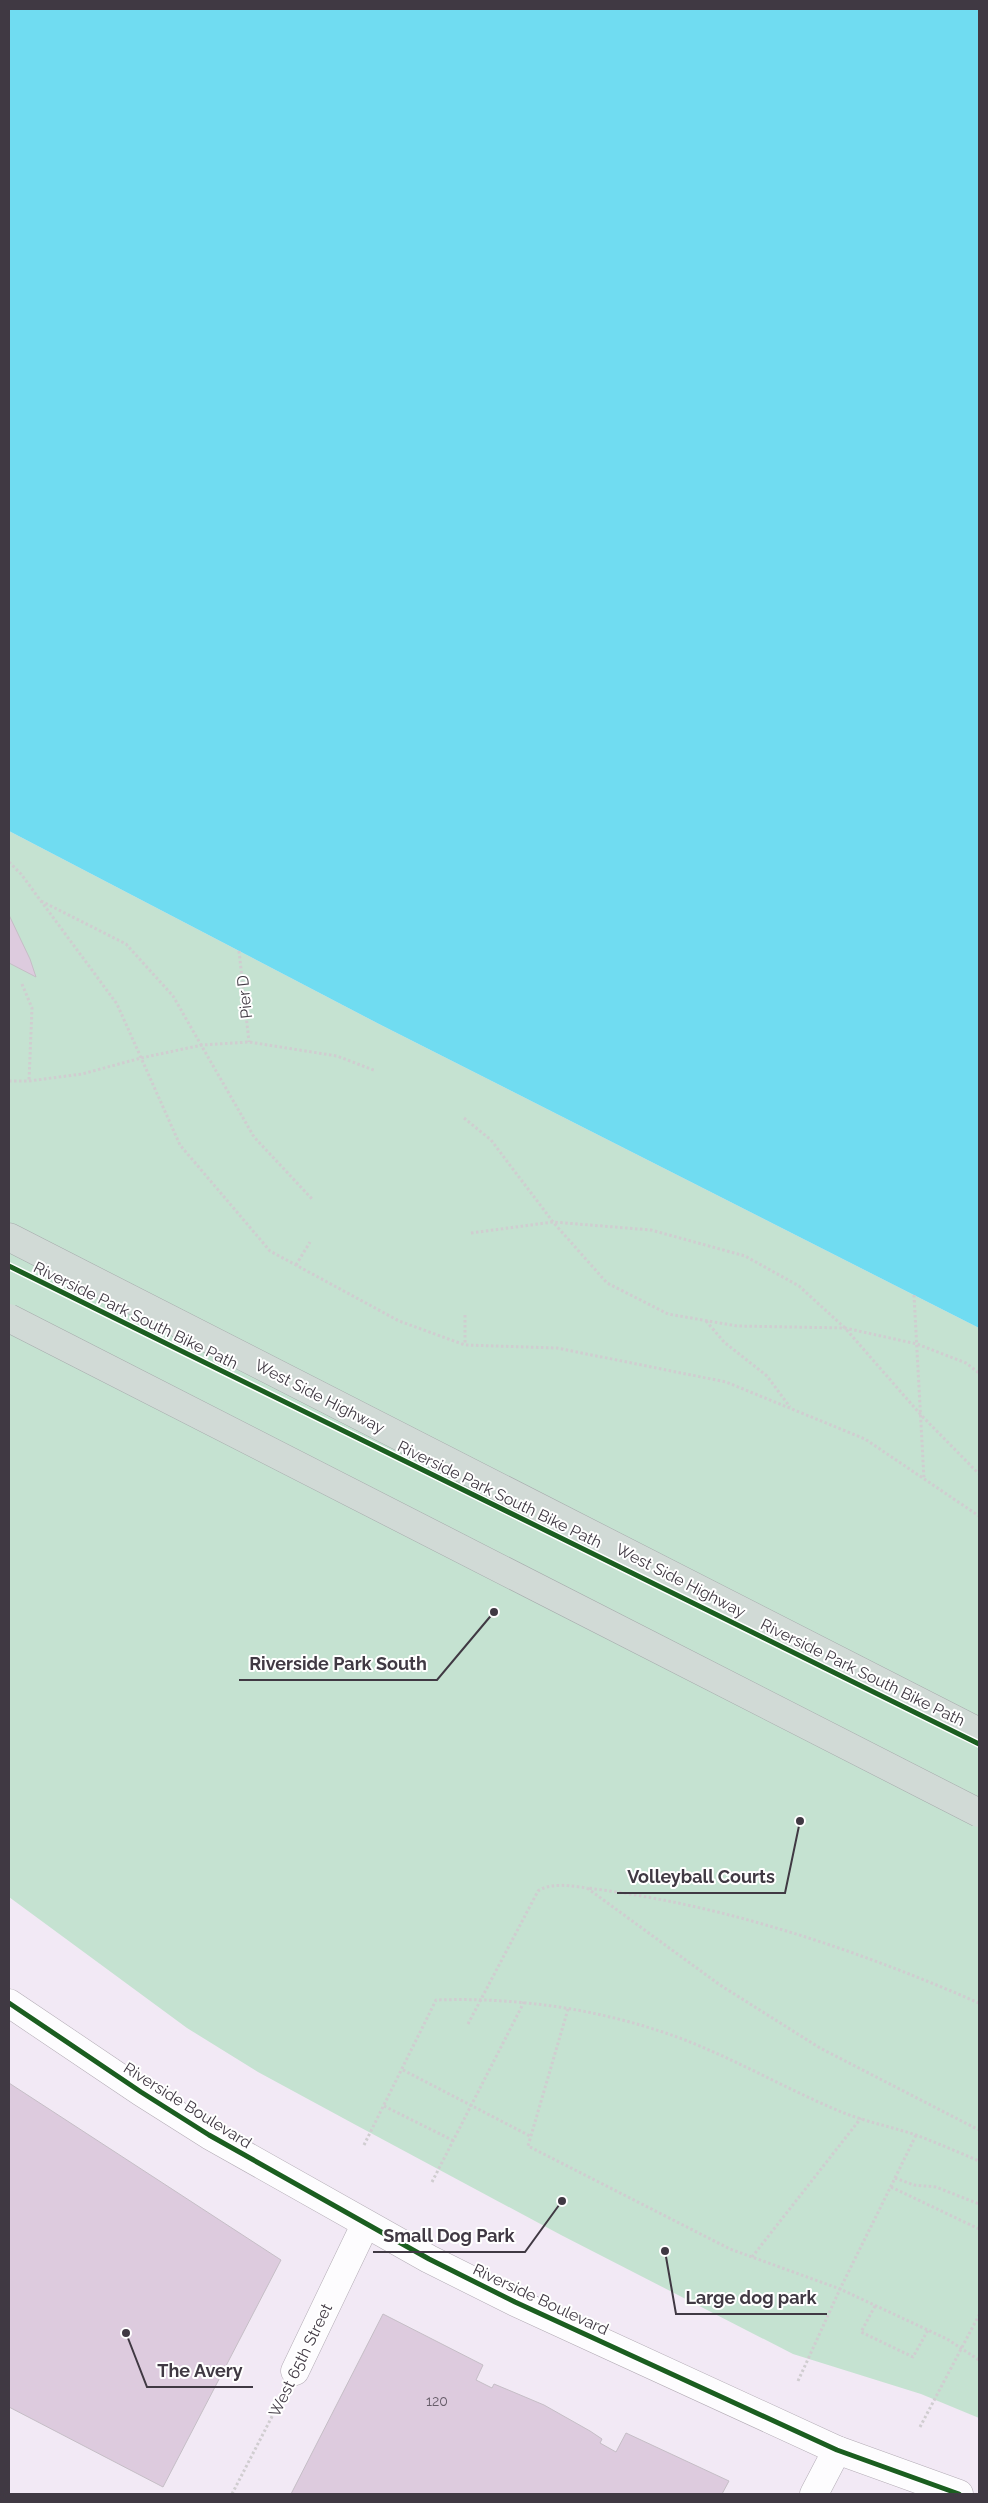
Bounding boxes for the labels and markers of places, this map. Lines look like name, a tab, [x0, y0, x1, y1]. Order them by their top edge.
callout: Riverside Park South	[239, 1647, 437, 1680]
callout: Volleyball Courts	[617, 1860, 785, 1893]
callout: Small Dog Park	[373, 2219, 525, 2252]
callout: Large dog park	[676, 2281, 827, 2314]
callout: The Avery	[147, 2354, 253, 2387]

